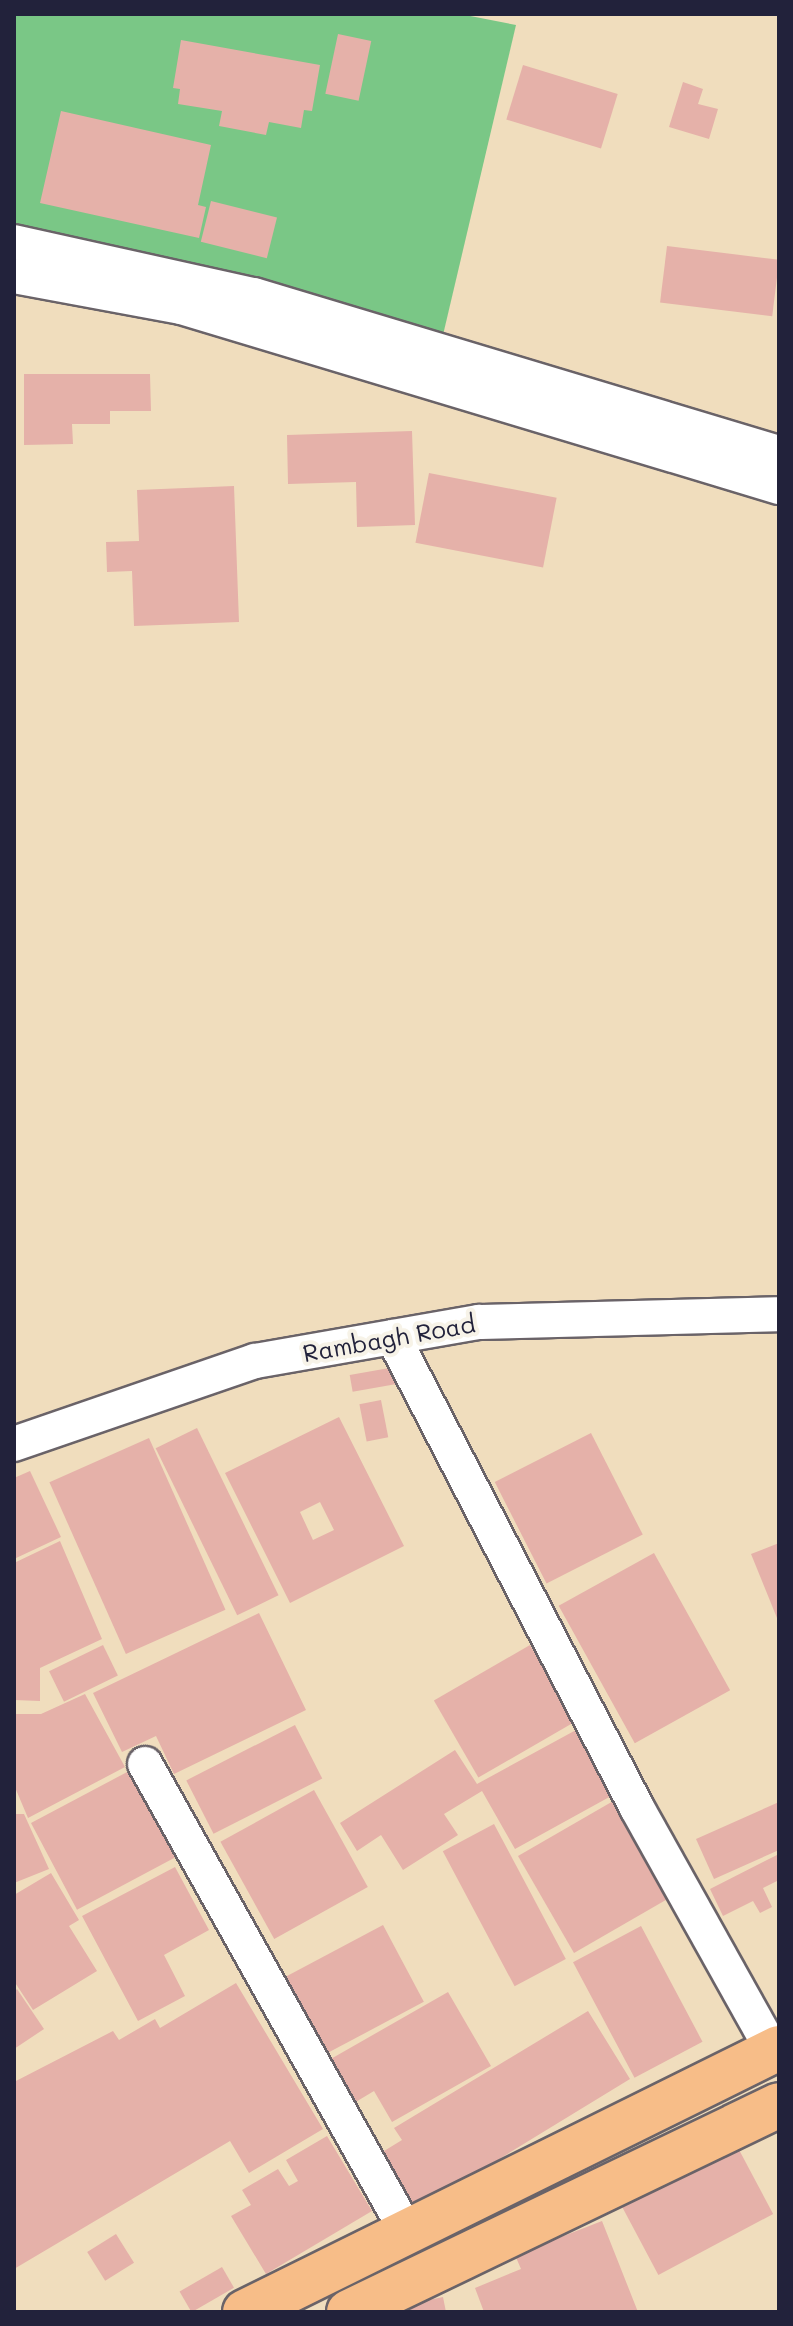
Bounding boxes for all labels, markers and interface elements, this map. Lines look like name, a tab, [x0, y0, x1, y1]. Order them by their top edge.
street label: Rambagh Road	[301, 1309, 477, 1367]

